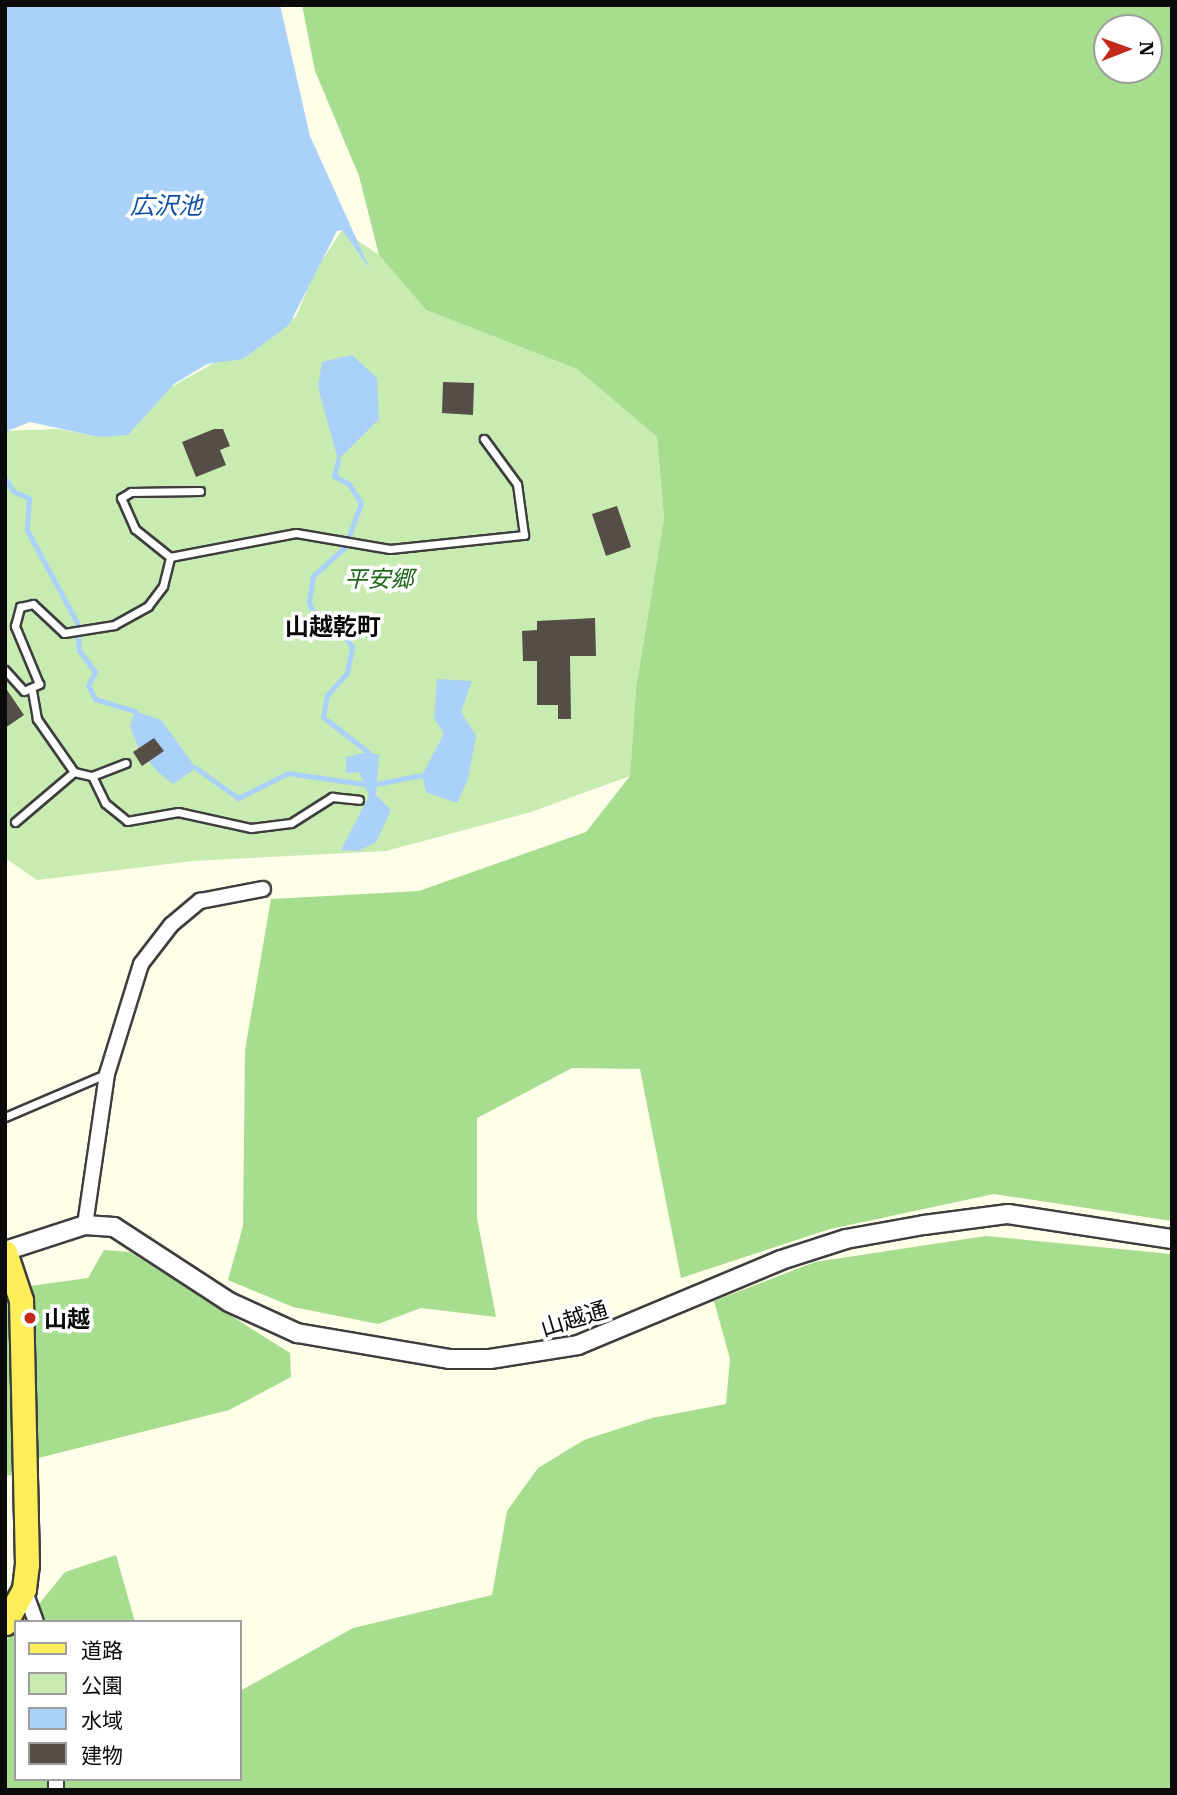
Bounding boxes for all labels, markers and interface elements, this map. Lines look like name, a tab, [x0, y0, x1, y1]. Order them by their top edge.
north arrow	[1093, 14, 1163, 84]
text: N	[1135, 41, 1159, 56]
water label: 広沢池	[130, 192, 202, 220]
park label: 平安郷	[345, 564, 413, 592]
district label: 山越乾町	[285, 613, 381, 641]
street label: 山越通	[537, 1295, 611, 1341]
place label: 山越	[44, 1304, 90, 1332]
marker: 山越	[22, 1310, 38, 1326]
legend	[14, 1620, 242, 1781]
text: 道路	[81, 1636, 123, 1664]
text: 公園	[81, 1671, 123, 1699]
text: 水域	[81, 1706, 123, 1734]
text: 建物	[81, 1741, 123, 1769]

